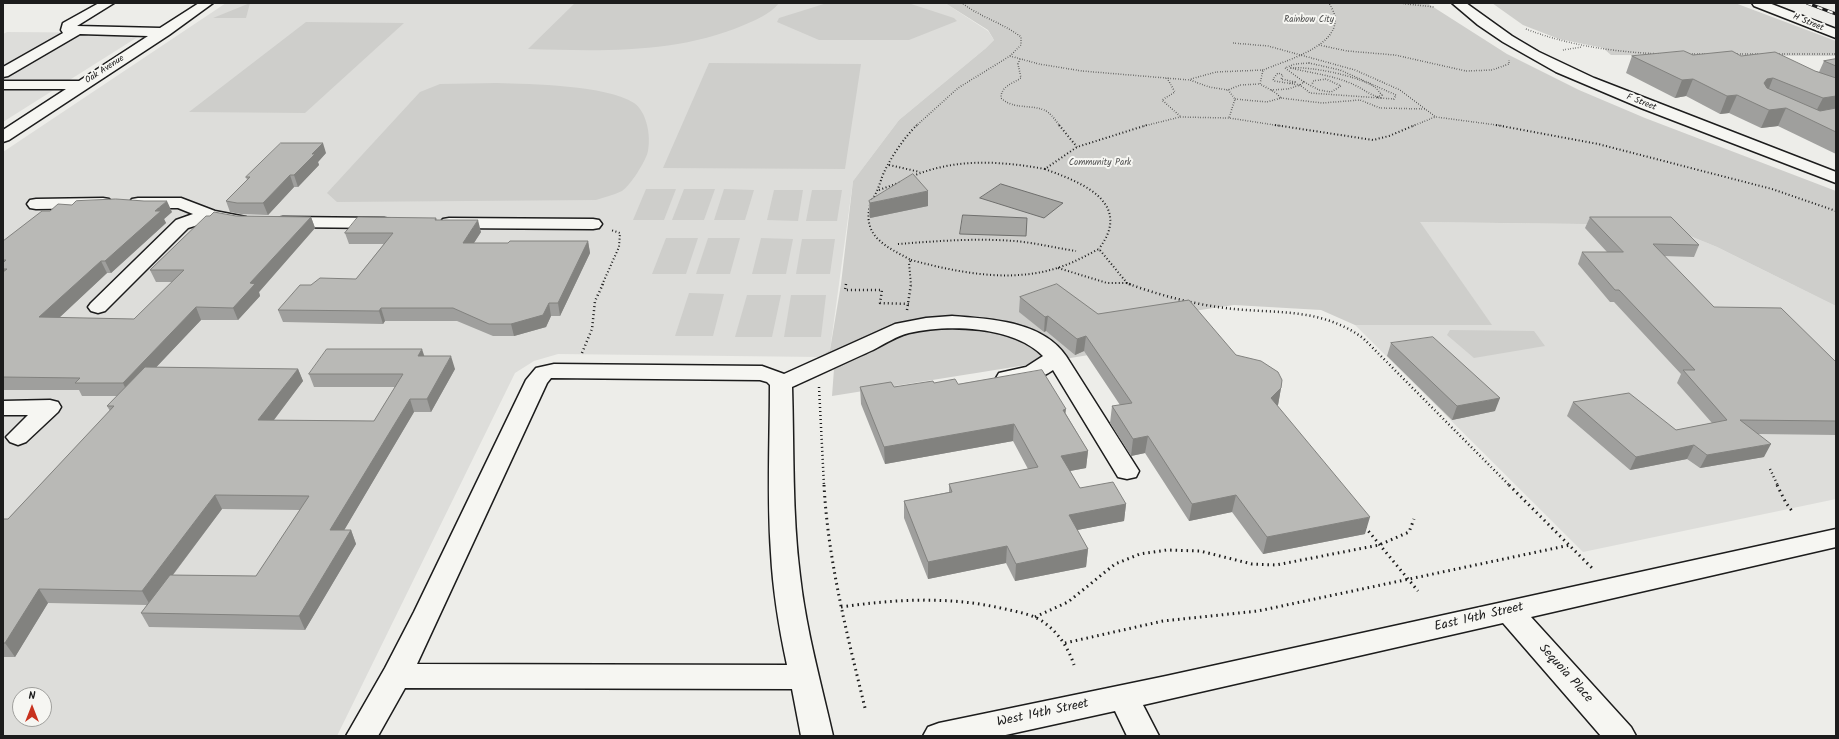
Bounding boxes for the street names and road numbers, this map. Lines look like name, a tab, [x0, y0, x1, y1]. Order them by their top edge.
street label: H Street	[1791, 12, 1825, 34]
street label: Oak Avenue	[84, 53, 126, 87]
street label: F Street	[1625, 92, 1657, 114]
street label: East 14th Street	[1433, 600, 1525, 636]
street label: Sequoia Place	[1535, 641, 1595, 707]
street label: West 14th Street	[996, 697, 1090, 731]

